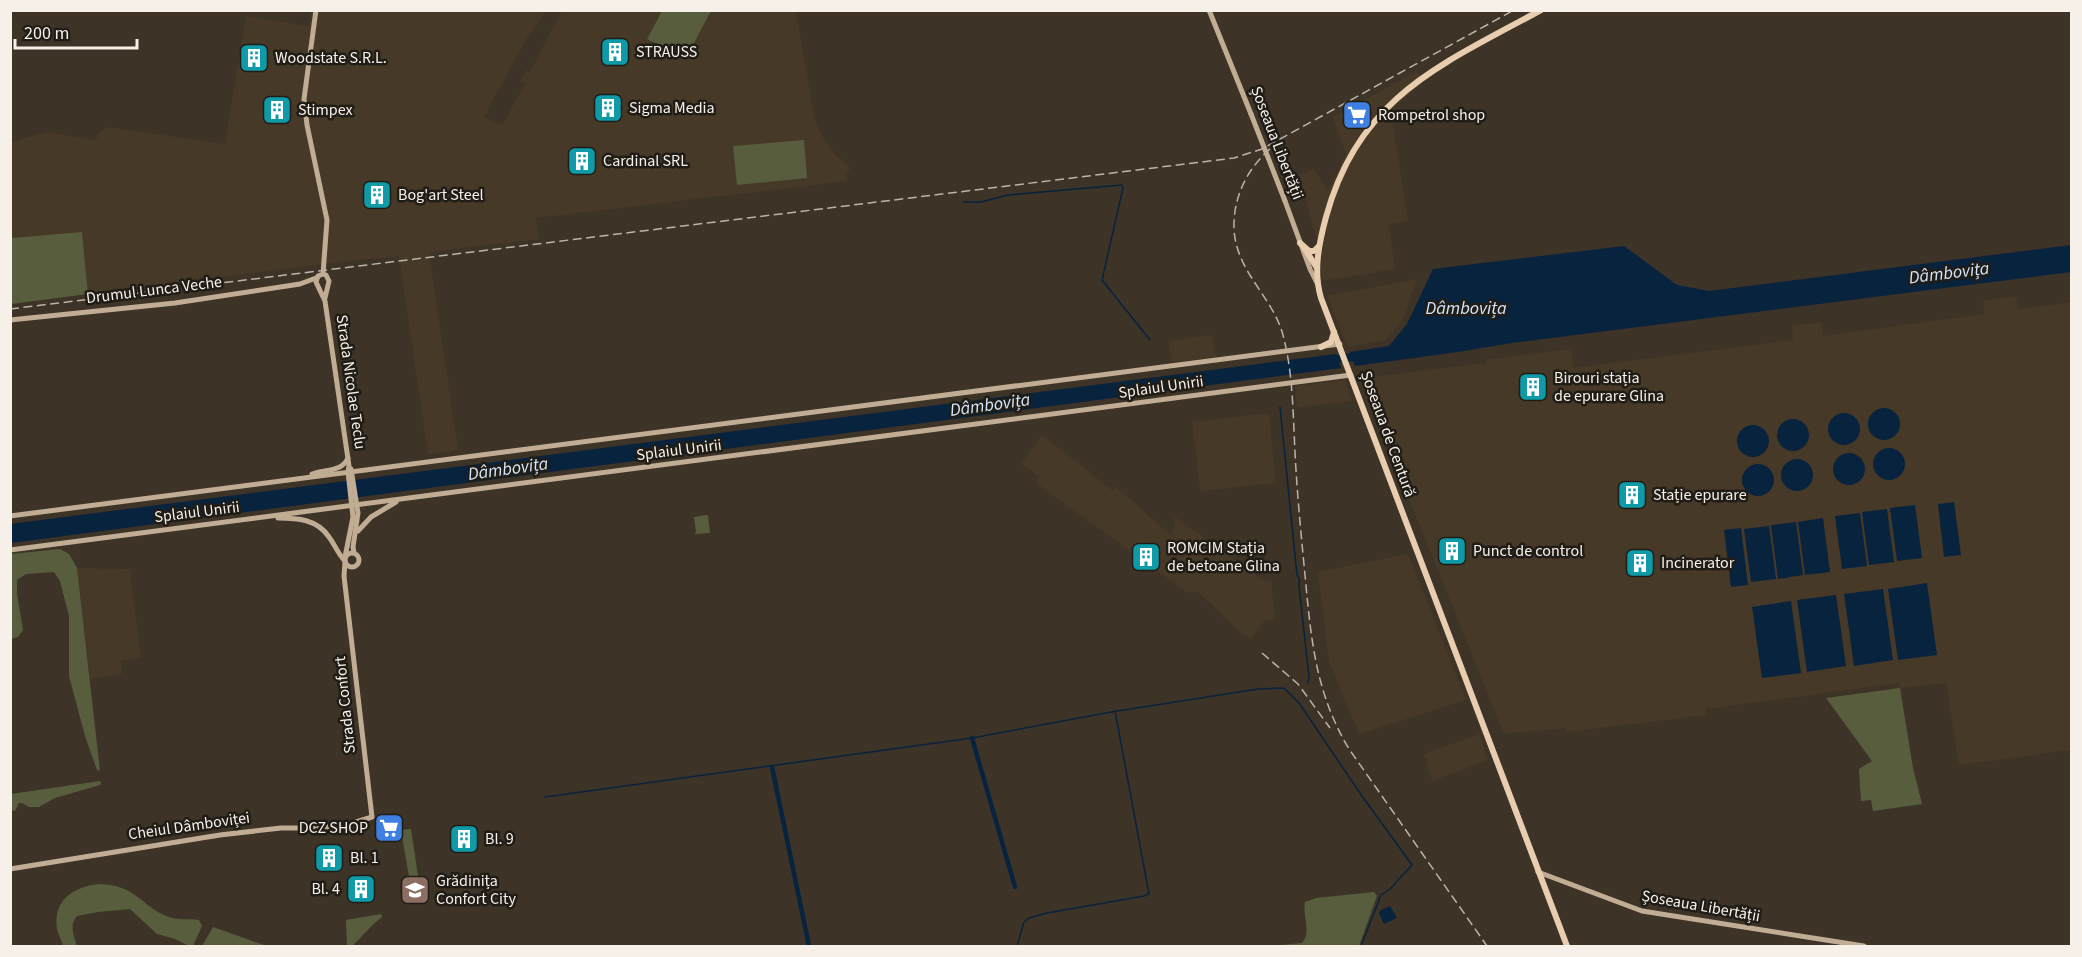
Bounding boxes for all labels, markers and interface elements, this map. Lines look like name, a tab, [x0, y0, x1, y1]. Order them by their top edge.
scale bar	[15, 12, 136, 50]
text: 200 m	[24, 21, 69, 46]
building icon: STRAUSS	[599, 36, 631, 68]
place label: STRAUSS	[636, 41, 697, 63]
building icon: Woodstate S.R.L.	[238, 42, 270, 74]
place label: Woodstate S.R.L.	[275, 47, 387, 69]
street label: Șoseaua Libertății	[1245, 83, 1309, 203]
building icon: Sigma Media	[592, 92, 624, 124]
building icon: Stimpex	[261, 94, 293, 126]
place label: Sigma Media	[629, 97, 715, 119]
place label: Stimpex	[298, 99, 353, 121]
supermarket icon: Rompetrol shop	[1341, 99, 1373, 131]
place label: Rompetrol shop	[1378, 104, 1485, 126]
building icon: Cardinal SRL	[566, 145, 598, 177]
place label: Cardinal SRL	[603, 150, 688, 172]
building icon: Bog'art Steel	[361, 179, 393, 211]
place label: Bog'art Steel	[398, 184, 484, 206]
water label: Dâmbovița	[1907, 256, 1991, 290]
street label: Drumul Lunca Veche	[85, 271, 223, 309]
water label: Dâmbovița	[1425, 296, 1507, 321]
street label: Strada Nicolae Teclu	[331, 313, 371, 451]
place label: Birouri stația de epurare Glina	[1554, 367, 1664, 407]
street label: Șoseaua de Centură	[1355, 368, 1421, 500]
street label: Splaiul Unirii	[1117, 370, 1205, 404]
building icon: Birouri stația de epurare Glina	[1517, 371, 1549, 403]
water label: Dâmbovița	[948, 387, 1032, 423]
street label: Splaiul Unirii	[635, 434, 723, 466]
water label: Dâmbovița	[466, 451, 550, 487]
building icon: Stație epurare	[1616, 479, 1648, 511]
place label: Stație epurare	[1653, 484, 1747, 506]
street label: Splaiul Unirii	[153, 496, 241, 528]
building icon: Punct de control	[1436, 535, 1468, 567]
place label: ROMCIM Stația de betoane Glina	[1167, 537, 1280, 577]
place label: Punct de control	[1473, 540, 1583, 562]
building icon: ROMCIM Stația de betoane Glina	[1130, 541, 1162, 573]
building icon: Incinerator	[1624, 547, 1656, 579]
place label: Incinerator	[1661, 552, 1735, 574]
street label: Strada Confort	[329, 655, 361, 755]
street label: Cheiul Dâmboviței	[127, 807, 251, 845]
supermarket icon: DCZ SHOP	[373, 812, 405, 844]
place label: DCZ SHOP	[299, 817, 368, 839]
building icon: Bl. 9	[448, 823, 480, 855]
place label: Bl. 9	[485, 828, 514, 850]
building icon: Bl. 1	[313, 842, 345, 874]
place label: Bl. 1	[350, 847, 379, 869]
place label: Grădinița Confort City	[436, 870, 516, 910]
building icon: Bl. 4	[345, 873, 377, 905]
school or university icon: Grădinița Confort City	[399, 874, 431, 906]
place label: Bl. 4	[311, 878, 340, 900]
street label: Șoseaua Libertății	[1640, 885, 1762, 927]

